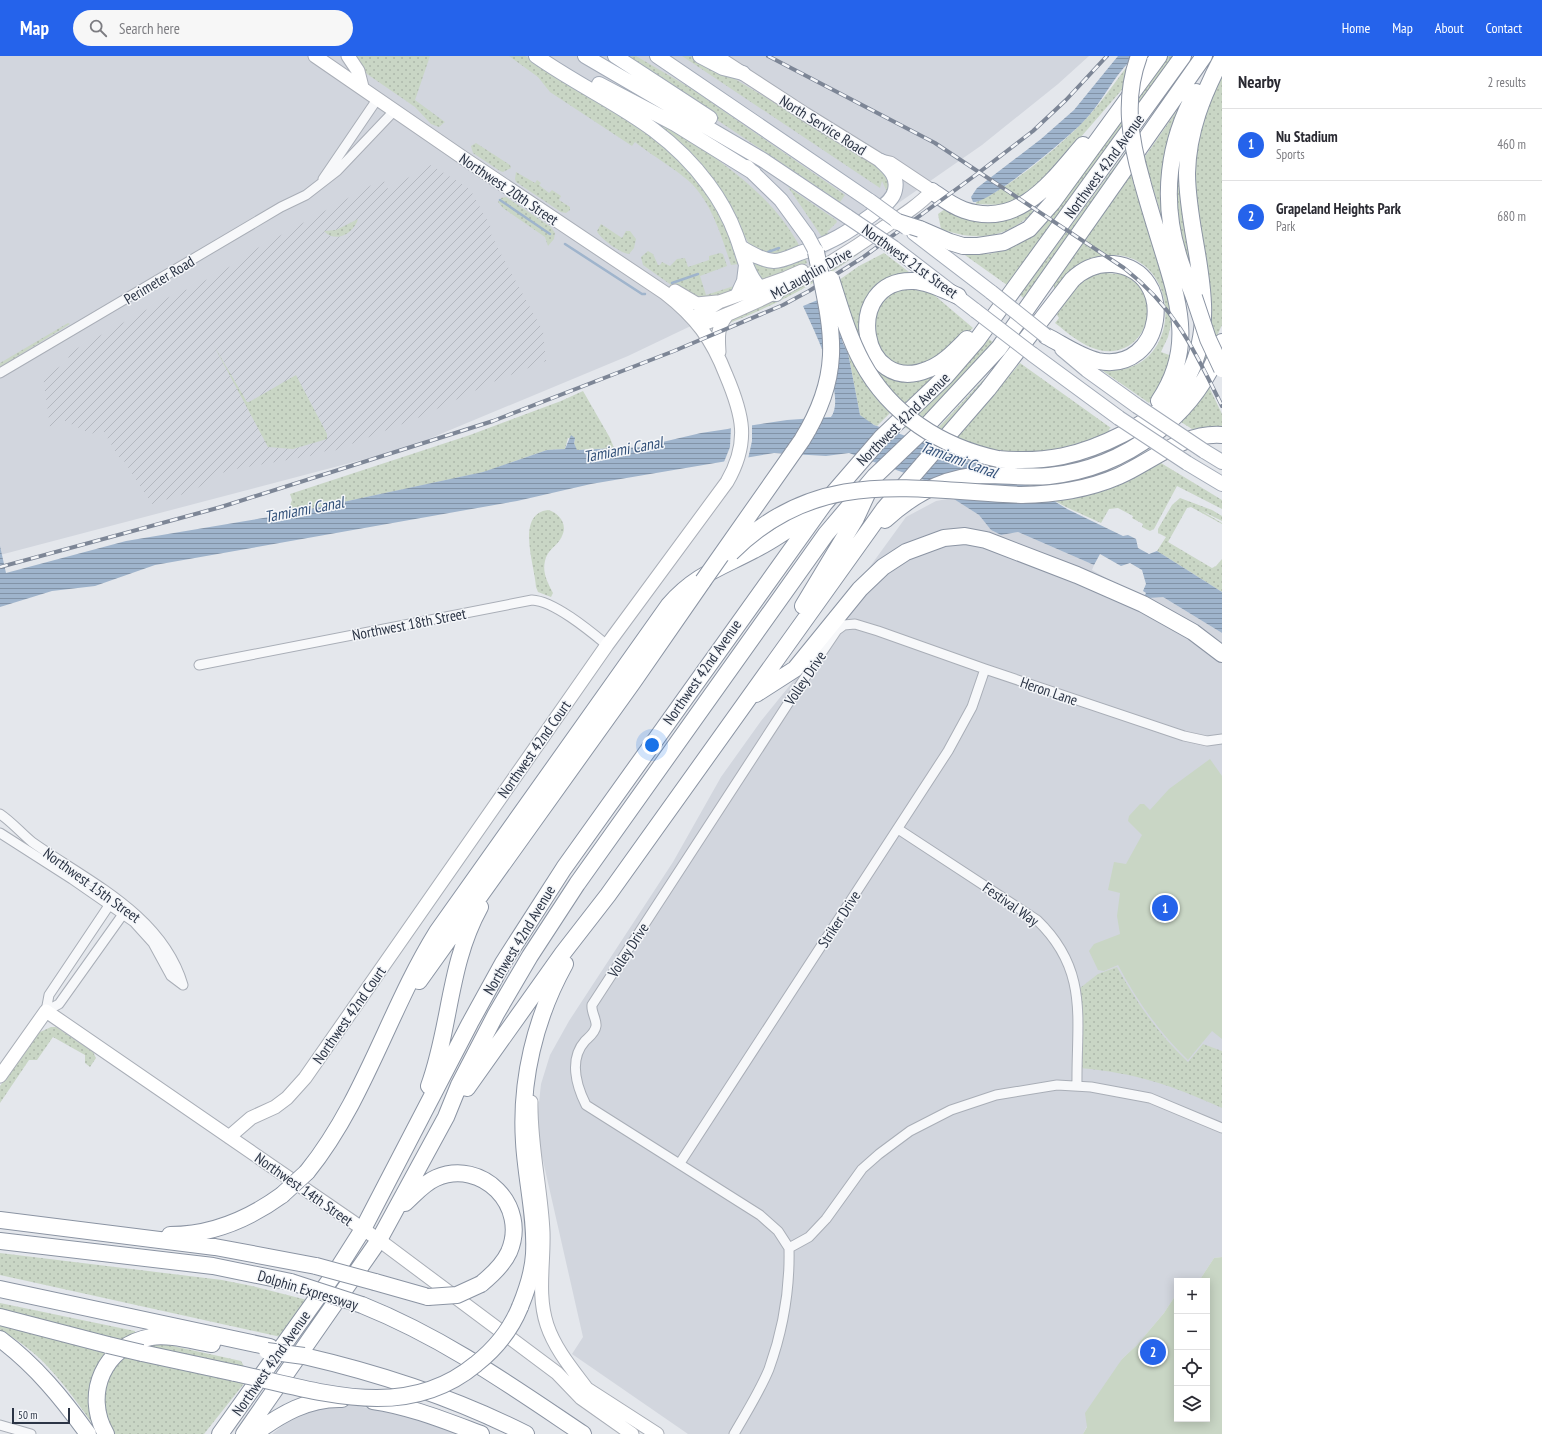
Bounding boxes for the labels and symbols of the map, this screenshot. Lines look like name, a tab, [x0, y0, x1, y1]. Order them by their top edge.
street label: North Service Road	[776, 91, 870, 159]
street label: Northwest 42nd Avenue	[1060, 110, 1148, 222]
street label: Northwest 20th Street	[456, 149, 562, 229]
street label: Northwest 21st Street	[858, 220, 962, 302]
street label: McLaughlin Drive	[767, 243, 855, 303]
street label: Perimeter Road	[120, 252, 198, 308]
street label: Northwest 42nd Avenue	[852, 368, 954, 470]
water label: Tamiami Canal	[582, 431, 666, 466]
water label: Tamiami Canal	[918, 436, 1001, 483]
water label: Tamiami Canal	[263, 491, 347, 526]
street label: Northwest 18th Street	[350, 604, 468, 644]
street label: Northwest 42nd Avenue	[659, 616, 745, 728]
street label: Volley Drive	[779, 647, 830, 710]
street label: Heron Lane	[1018, 672, 1080, 710]
street label: Northwest 42nd Court	[493, 697, 575, 801]
your location	[642, 735, 662, 755]
street label: Northwest 15th Street	[40, 843, 144, 927]
street label: Festival Way	[979, 878, 1043, 930]
street label: Northwest 42nd Avenue	[479, 882, 559, 998]
street label: Striker Drive	[814, 887, 864, 951]
pin: 1	[1152, 893, 1178, 923]
street label: Volley Drive	[603, 919, 653, 982]
street label: Northwest 42nd Court	[308, 963, 390, 1067]
street label: Northwest 14th Street	[251, 1148, 357, 1230]
street label: Dolphin Expressway	[255, 1266, 361, 1314]
street label: Northwest 42nd Avenue	[228, 1307, 314, 1419]
pin: 2	[1140, 1337, 1166, 1367]
scale bar	[12, 1406, 70, 1425]

